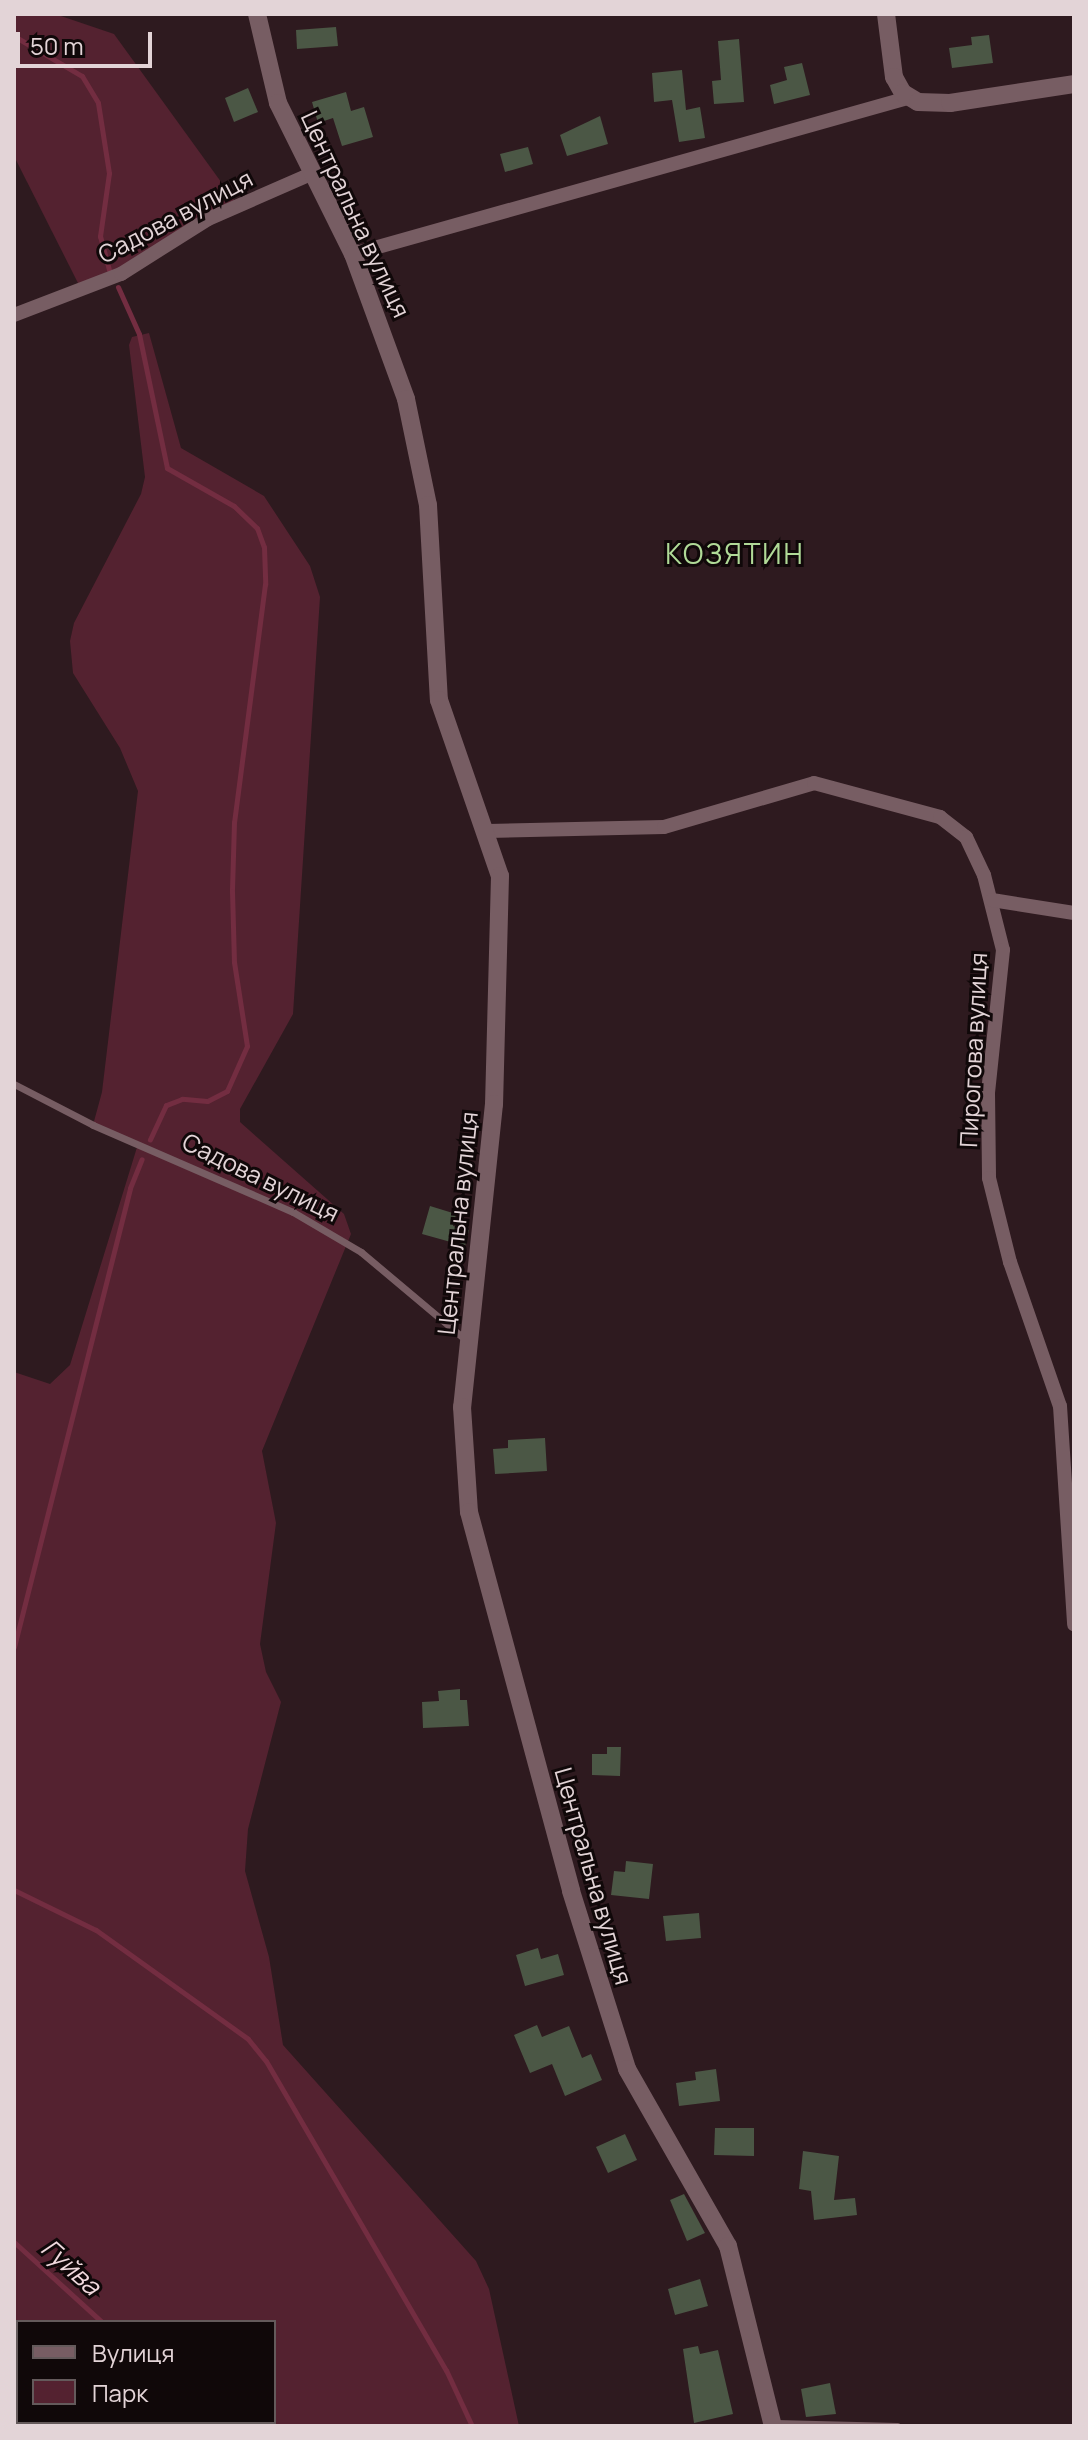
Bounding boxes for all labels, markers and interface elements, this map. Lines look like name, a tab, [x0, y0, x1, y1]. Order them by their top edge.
scale bar	[20, 16, 156, 66]
text: 50 m	[30, 29, 84, 62]
street label: Центральна вулиця	[296, 106, 416, 322]
street label: Садова вулиця	[93, 163, 257, 269]
district label: КОЗЯТИН	[665, 536, 805, 570]
street label: Пирогова вулиця	[954, 952, 992, 1148]
street label: Центральна вулиця	[431, 1110, 483, 1336]
street label: Садова вулиця	[178, 1127, 344, 1227]
street label: Центральна вулиця	[549, 1764, 639, 1988]
water label: Гуйва	[35, 2232, 107, 2302]
legend	[16, 2320, 276, 2424]
text: Вулиця	[92, 2336, 174, 2369]
text: Парк	[92, 2376, 148, 2409]

